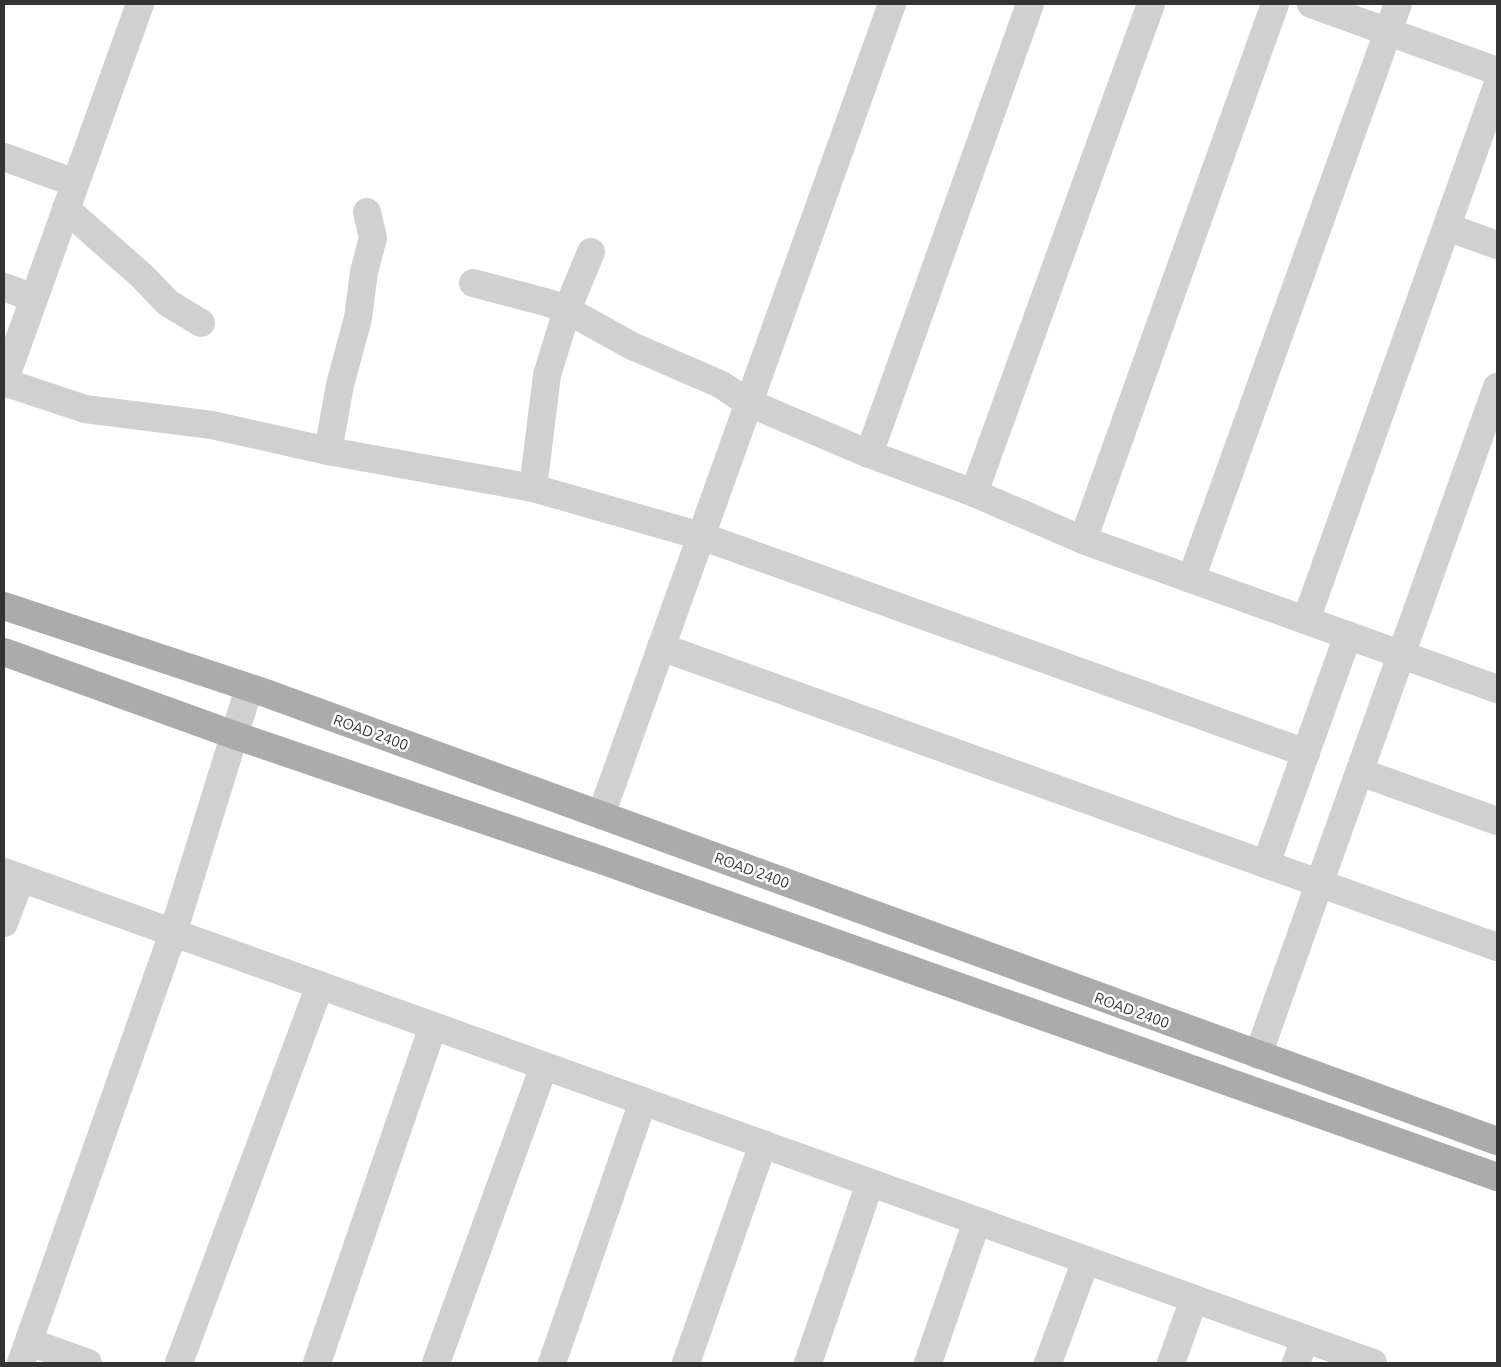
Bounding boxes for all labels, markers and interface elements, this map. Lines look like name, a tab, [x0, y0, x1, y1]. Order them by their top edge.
street label: ROAD 2400	[331, 711, 411, 753]
street label: ROAD 2400	[712, 849, 792, 891]
street label: ROAD 2400	[1092, 989, 1172, 1031]

